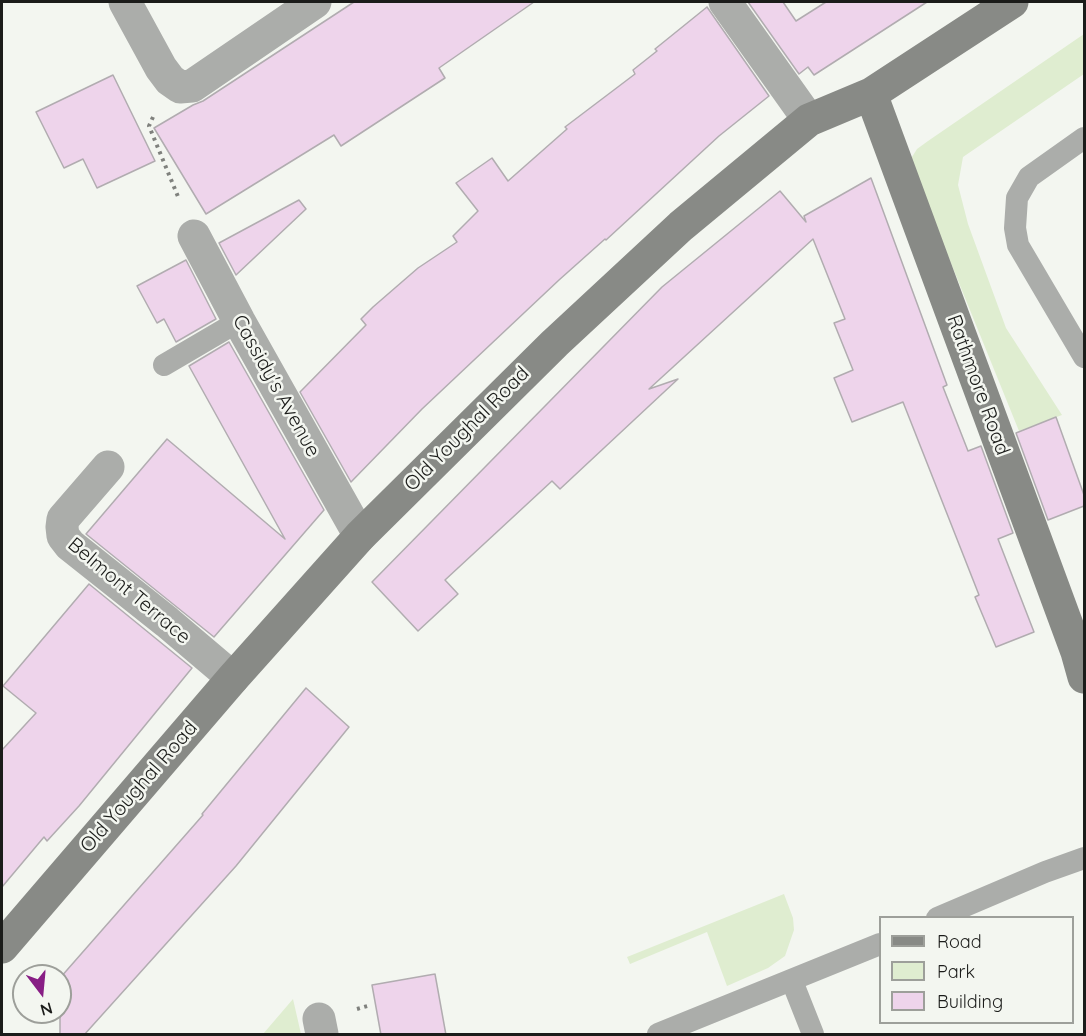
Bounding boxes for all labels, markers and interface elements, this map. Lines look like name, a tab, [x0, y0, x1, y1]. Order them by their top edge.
street label: Cassidy's Avenue	[227, 311, 325, 461]
street label: Rathmore Road	[941, 311, 1015, 459]
street label: Old Youghal Road	[400, 362, 534, 496]
street label: Belmont Terrace	[63, 533, 195, 649]
street label: Old Youghal Road	[75, 716, 203, 858]
legend	[879, 916, 1074, 1024]
text: Road	[937, 930, 982, 953]
text: Park	[937, 960, 975, 983]
north arrow	[12, 964, 72, 1024]
text: Building	[937, 990, 1003, 1013]
text: N	[38, 998, 55, 1021]

